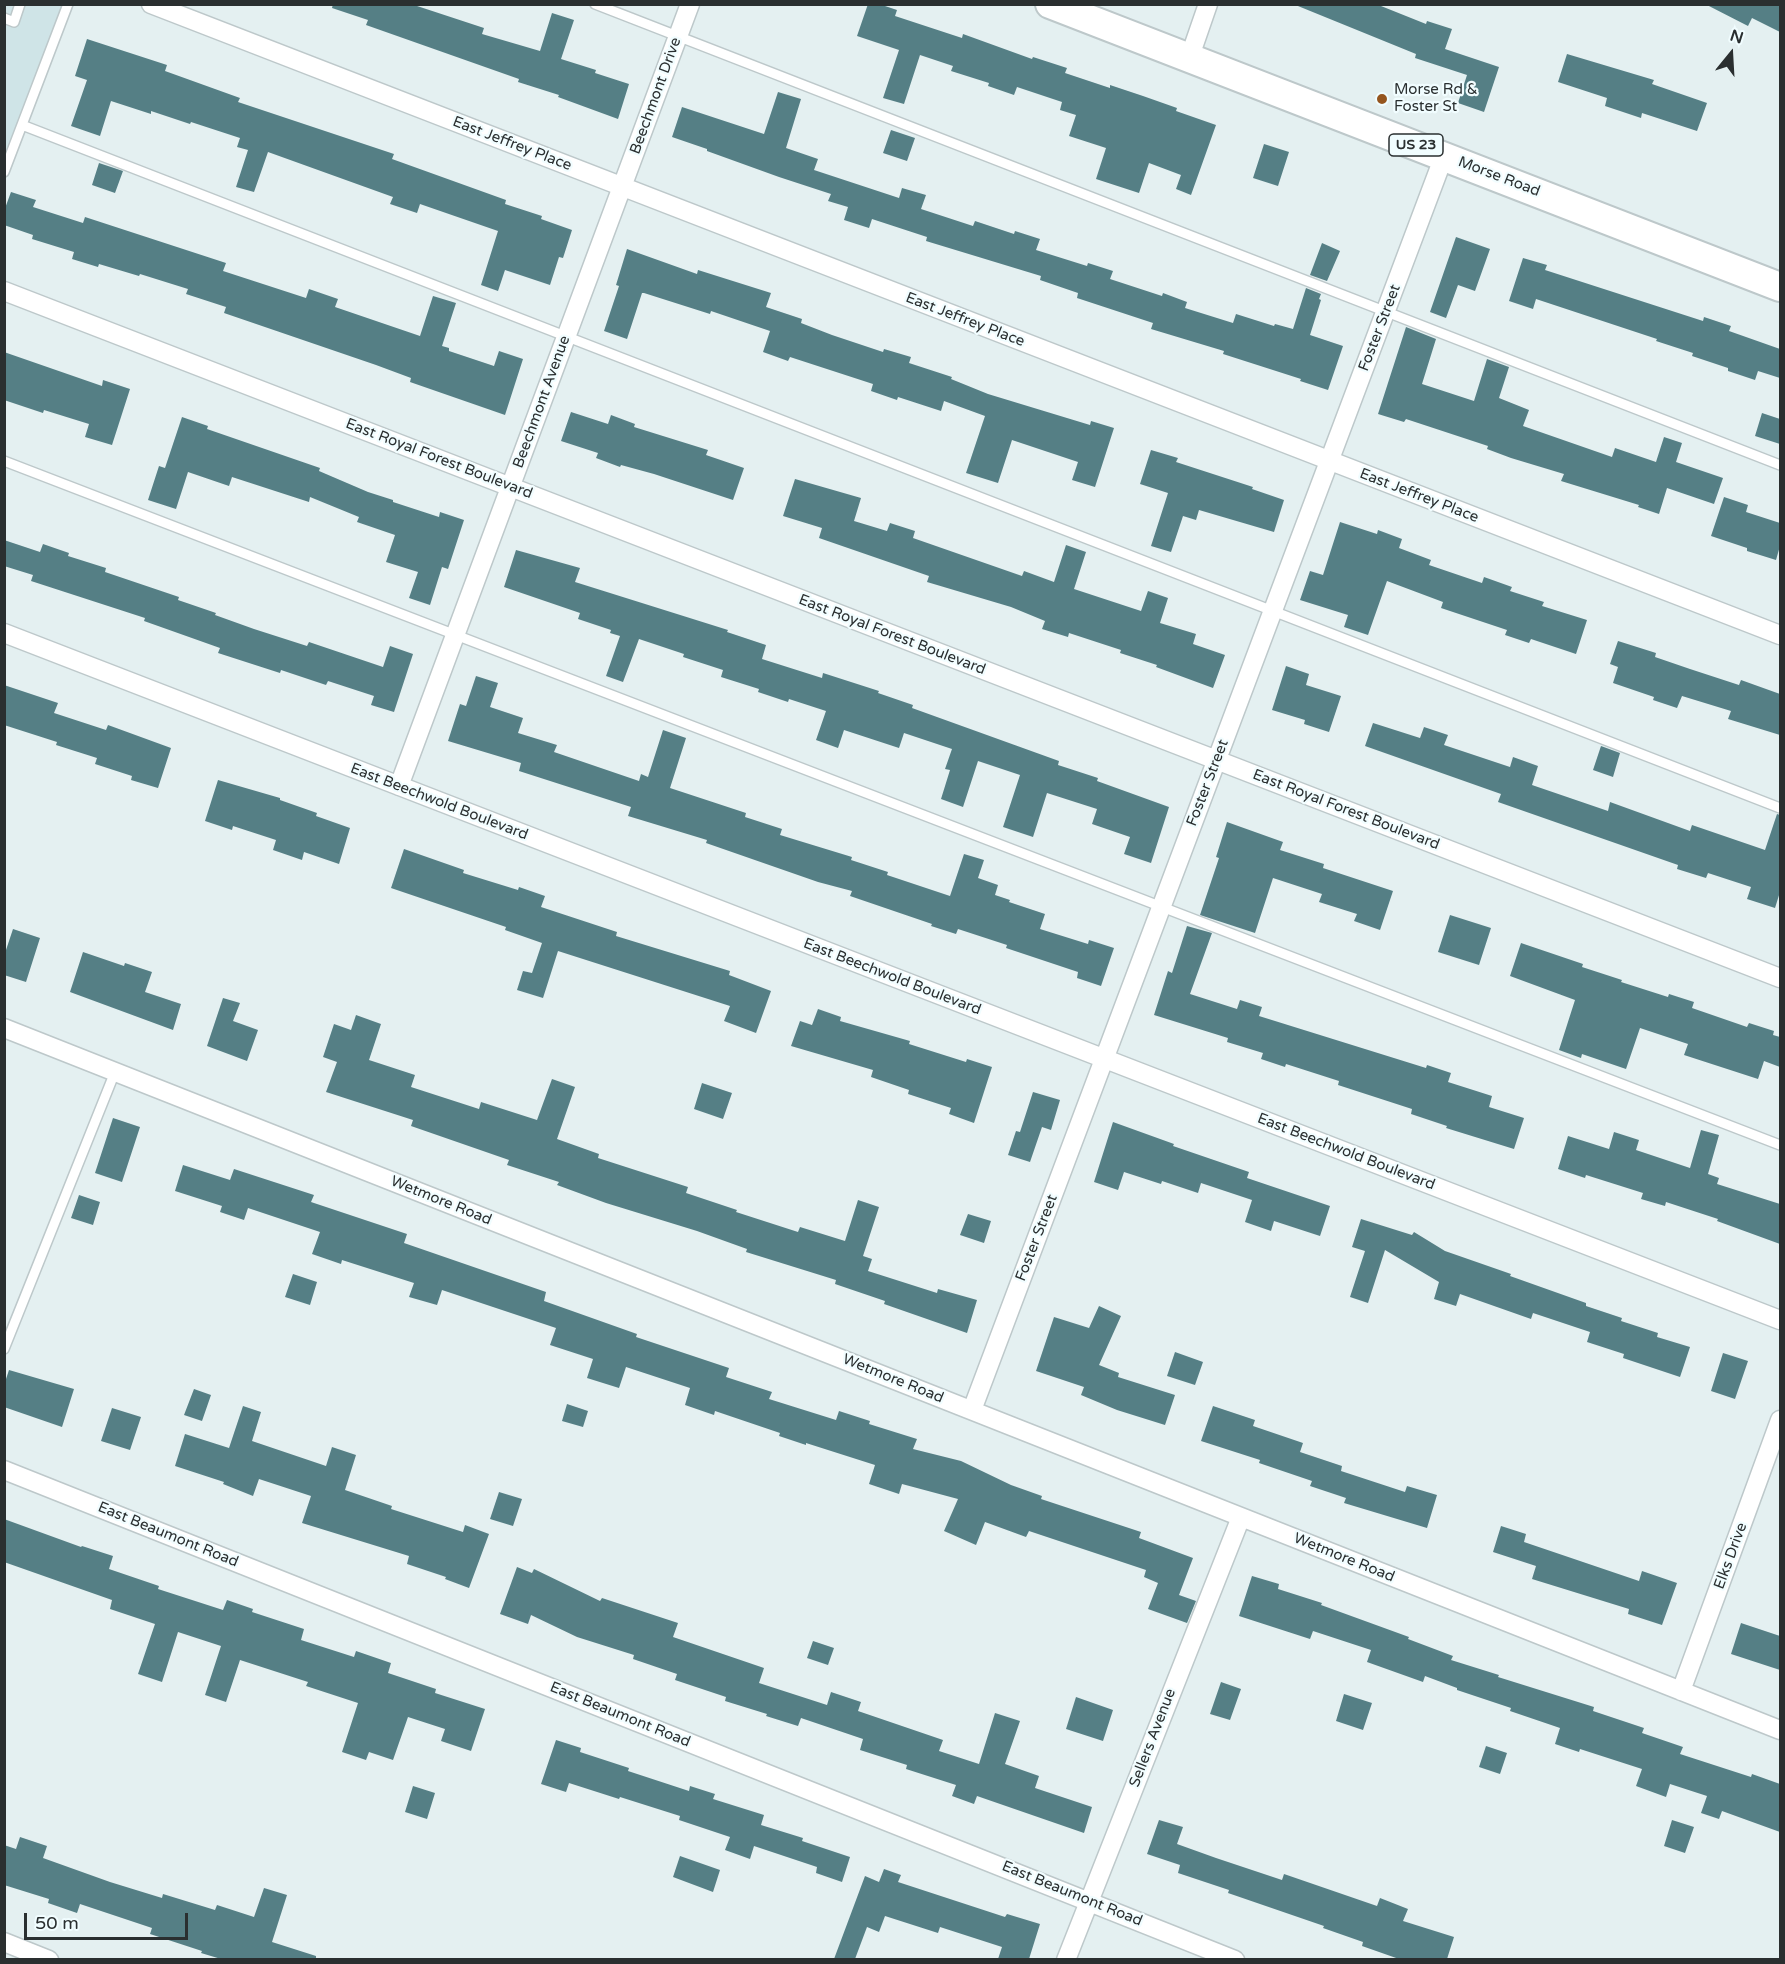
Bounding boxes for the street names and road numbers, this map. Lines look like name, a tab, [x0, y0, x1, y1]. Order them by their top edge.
street label: Beechmont Drive	[627, 35, 685, 157]
street label: East Jeffrey Place	[450, 113, 574, 175]
road number: US 23	[1389, 134, 1443, 156]
street label: Morse Road	[1455, 153, 1543, 201]
street label: Foster Street	[1355, 282, 1405, 374]
street label: East Jeffrey Place	[903, 289, 1027, 351]
street label: Beechmont Avenue	[510, 333, 574, 471]
street label: East Royal Forest Boulevard	[343, 415, 535, 503]
street label: East Jeffrey Place	[1357, 465, 1481, 527]
street label: East Royal Forest Boulevard	[796, 591, 988, 679]
street label: Foster Street	[1183, 737, 1233, 829]
street label: East Beechwold Boulevard	[348, 760, 530, 844]
street label: East Royal Forest Boulevard	[1250, 766, 1442, 854]
street label: East Beechwold Boulevard	[801, 935, 983, 1019]
street label: East Beechwold Boulevard	[1255, 1110, 1437, 1194]
street label: Wetmore Road	[388, 1173, 494, 1229]
street label: Foster Street	[1012, 1192, 1062, 1284]
street label: Wetmore Road	[840, 1351, 946, 1407]
street label: East Beaumont Road	[95, 1499, 241, 1571]
street label: Elks Drive	[1711, 1520, 1751, 1592]
street label: Wetmore Road	[1291, 1530, 1397, 1586]
street label: East Beaumont Road	[547, 1679, 693, 1751]
street label: Sellers Avenue	[1126, 1686, 1180, 1790]
street label: East Beaumont Road	[999, 1858, 1145, 1930]

